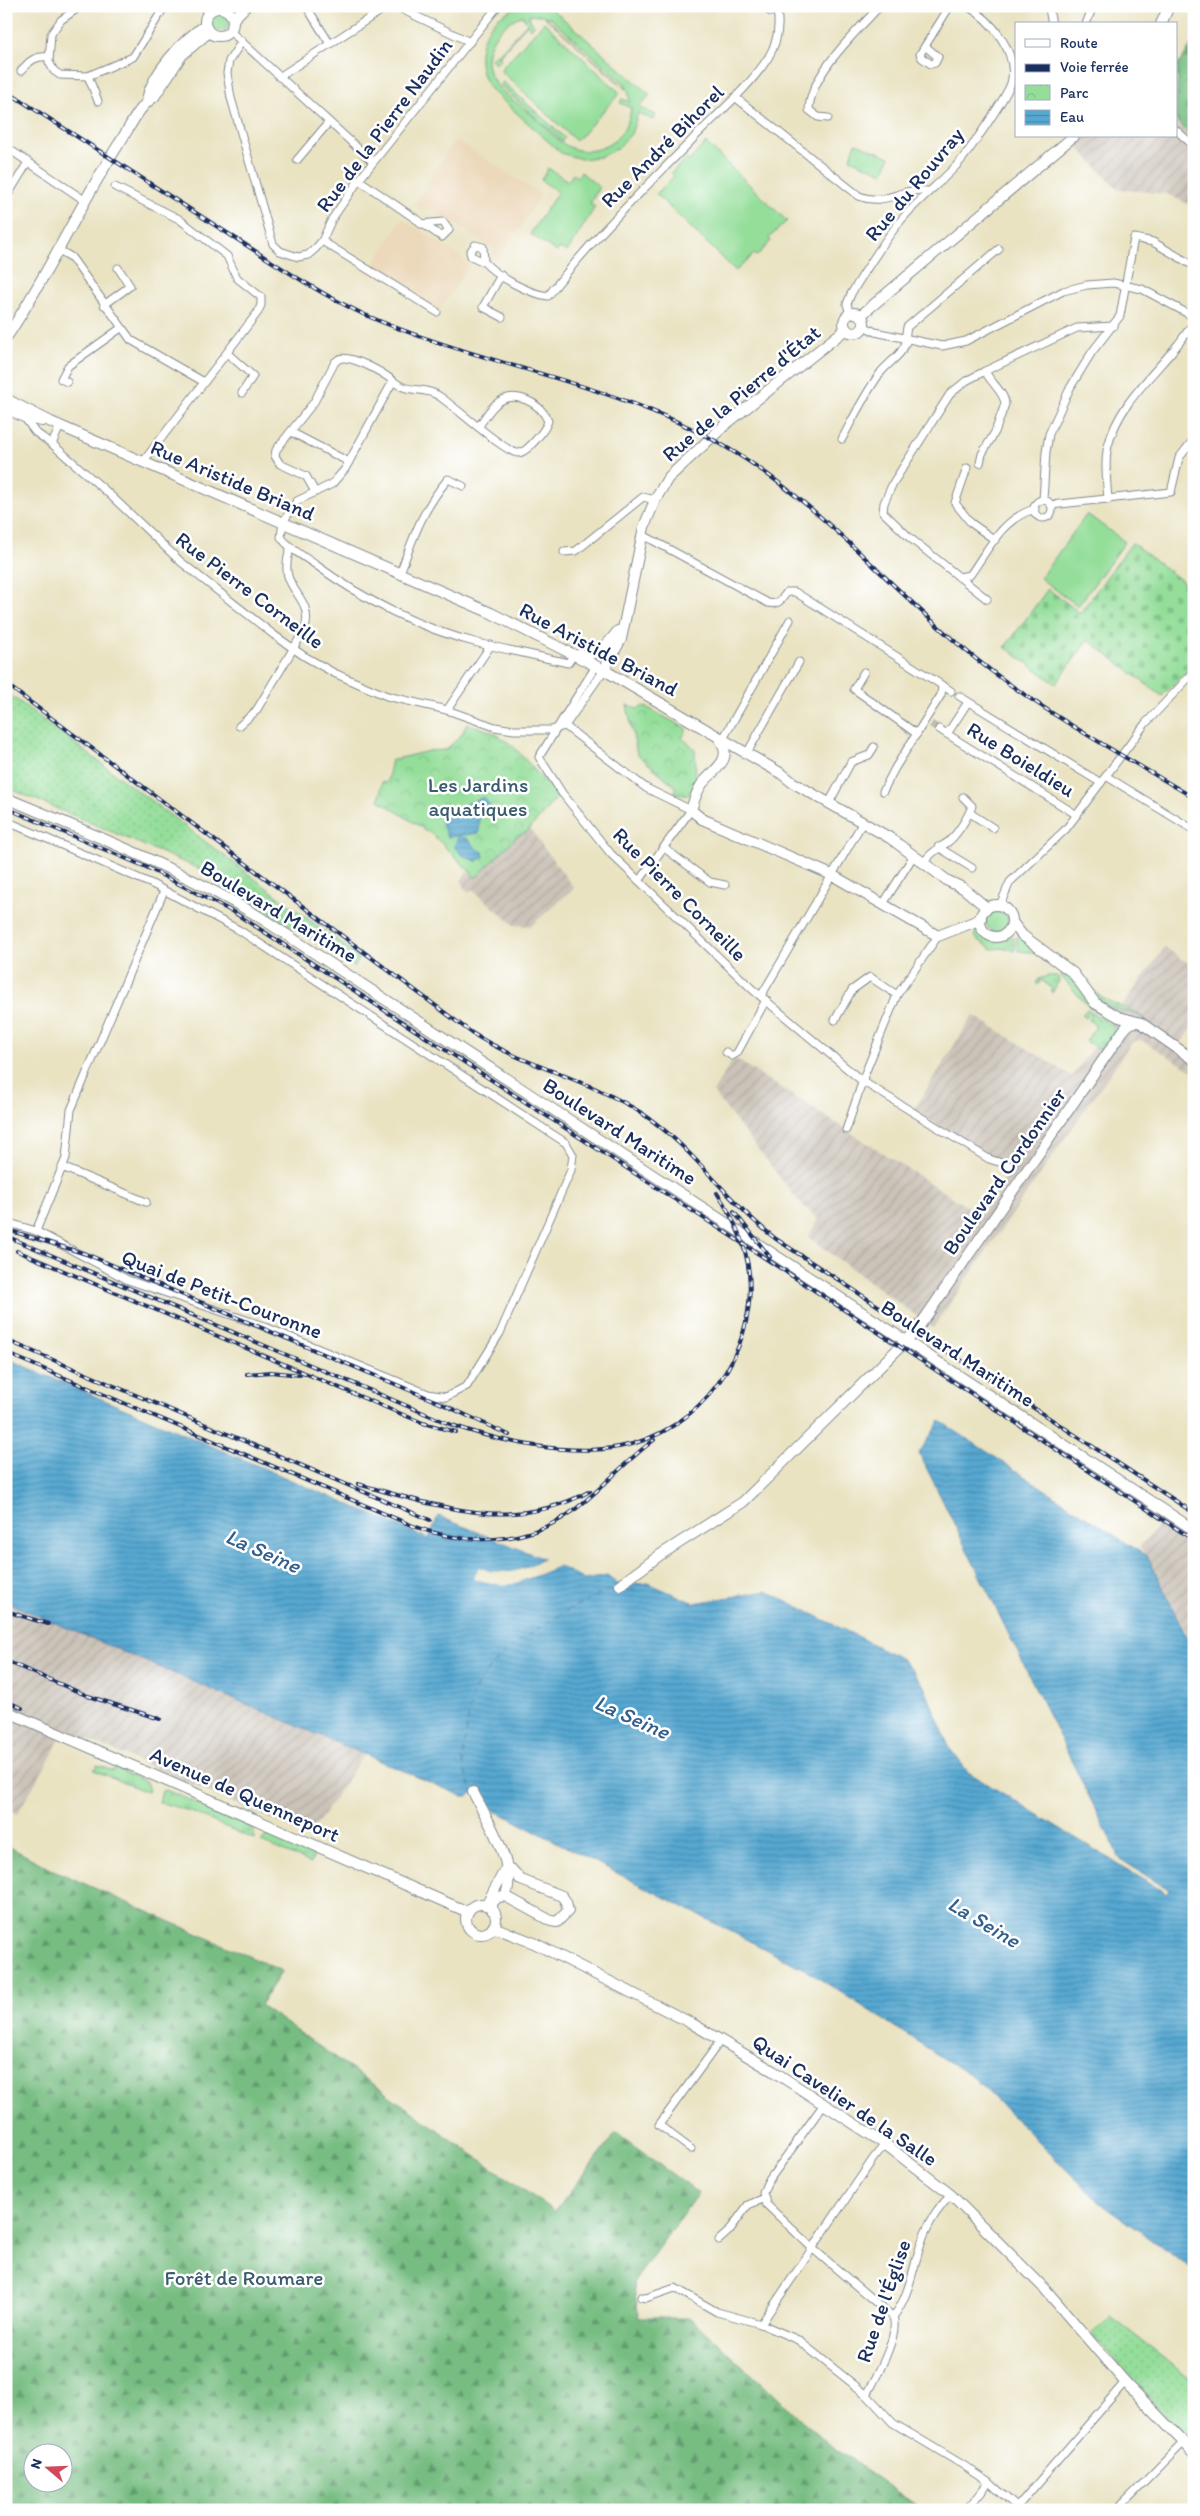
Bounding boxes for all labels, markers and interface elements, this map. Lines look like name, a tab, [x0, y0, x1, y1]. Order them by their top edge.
legend	[1015, 22, 1178, 138]
street label: Rue de la Pierre Naudin	[311, 33, 457, 217]
text: Route	[1060, 34, 1098, 52]
text: Voie ferrée	[1060, 58, 1129, 76]
street label: Rue André Bihorel	[595, 79, 729, 213]
text: Parc	[1060, 84, 1089, 102]
text: Eau	[1060, 108, 1084, 126]
street label: Rue du Rouvray	[859, 122, 969, 246]
street label: Rue de la Pierre d'État	[657, 319, 825, 466]
street label: Rue Aristide Briand	[147, 434, 319, 526]
street label: Rue Pierre Corneille	[171, 526, 329, 654]
street label: Rue Aristide Briand	[515, 597, 683, 702]
street label: Rue Boieldieu	[963, 716, 1079, 802]
park label: Les Jardins aquatiques	[428, 772, 528, 821]
street label: Rue Pierre Corneille	[608, 822, 752, 966]
street label: Boulevard Maritime	[196, 854, 362, 968]
street label: Boulevard Maritime	[538, 1072, 702, 1190]
street label: Boulevard Cordonnier	[937, 1082, 1071, 1259]
street label: Quai de Petit-Couronne	[118, 1244, 326, 1344]
street label: Boulevard Maritime	[876, 1294, 1040, 1412]
water label: La Seine	[221, 1523, 306, 1580]
water label: La Seine	[590, 1689, 675, 1746]
street label: Avenue de Quenneport	[147, 1741, 344, 1847]
water label: La Seine	[943, 1890, 1026, 1955]
street label: Quai Cavelier de la Salle	[748, 2029, 942, 2171]
street label: Rue de l'Église	[850, 2236, 916, 2366]
park label: Forêt de Roumare	[165, 2265, 323, 2290]
north arrow	[22, 2444, 72, 2494]
text: N	[27, 2457, 46, 2471]

